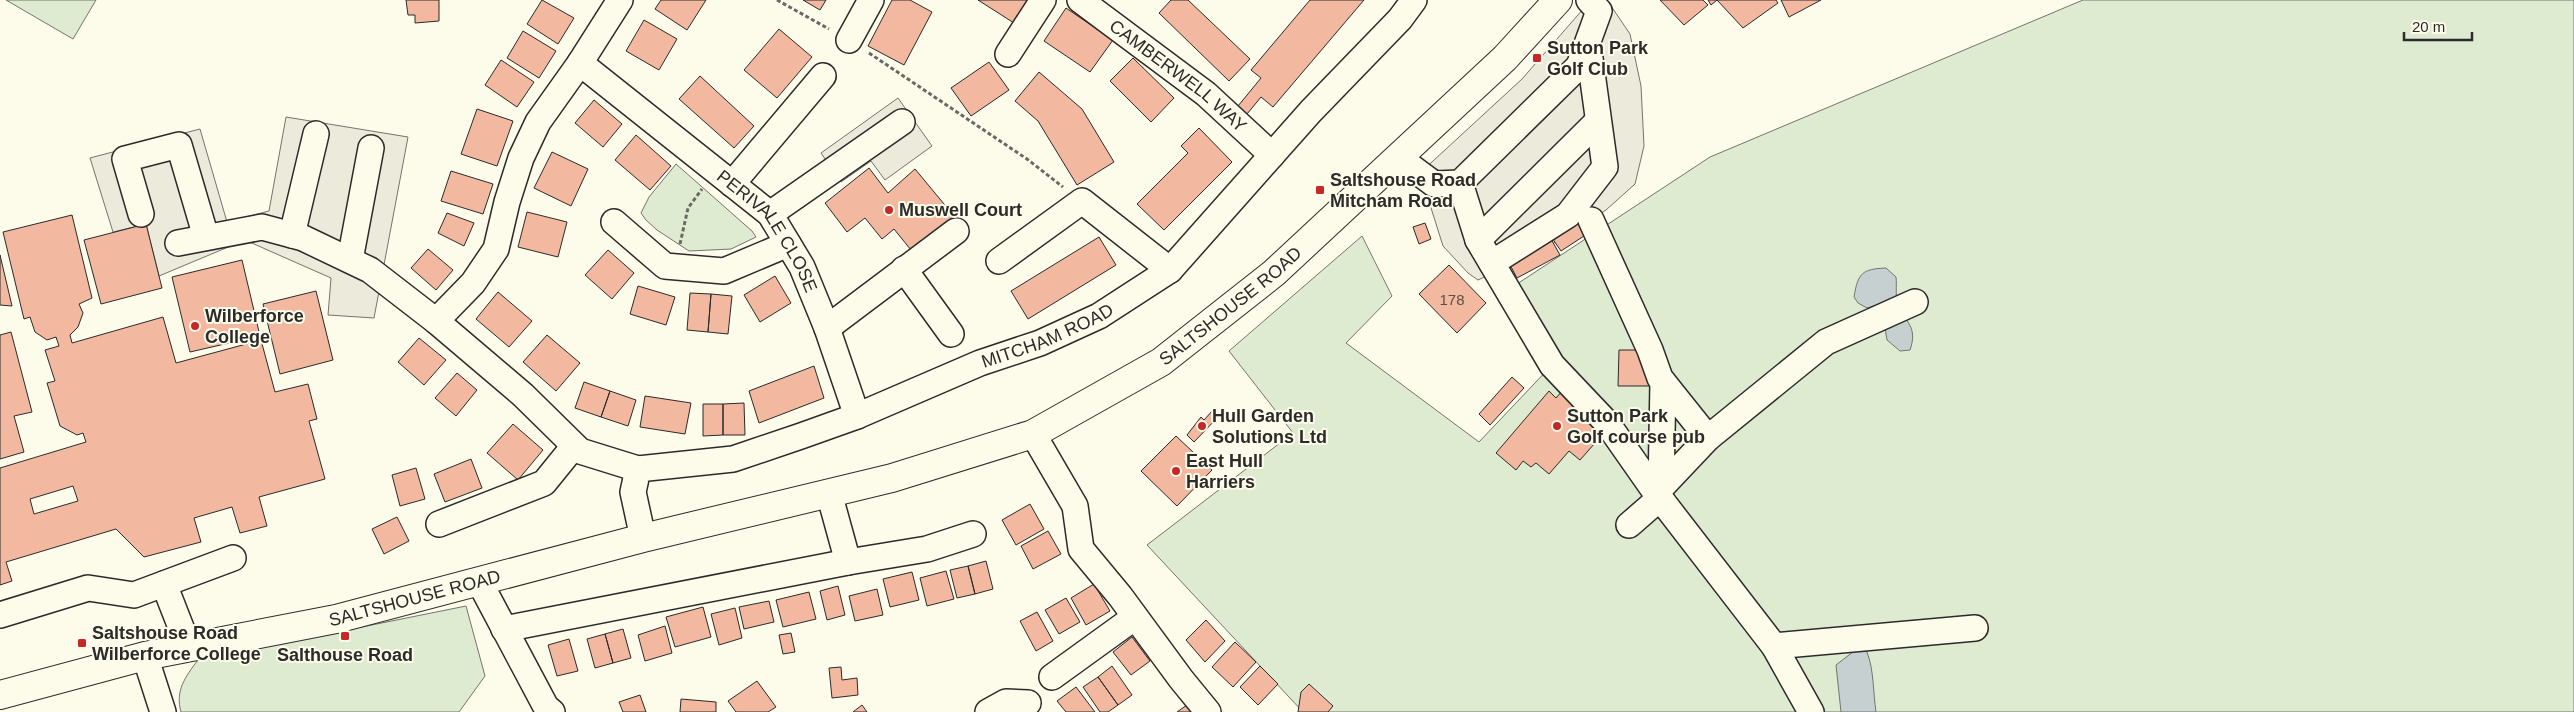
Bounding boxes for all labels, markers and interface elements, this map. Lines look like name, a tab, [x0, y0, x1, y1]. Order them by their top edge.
scale bar	[2404, 10, 2472, 42]
street label: CAMBERWELL WAY	[1106, 16, 1251, 136]
text: 20 m	[2412, 18, 2445, 35]
place label: Sutton Park Golf Club	[1547, 38, 1649, 79]
marker: Sutton Park Golf Club	[1531, 52, 1543, 64]
street label: PERIVALE CLOSE	[713, 166, 821, 295]
place label: Saltshouse Road Mitcham Road	[1330, 170, 1476, 211]
marker: Saltshouse Road Mitcham Road	[1314, 184, 1326, 196]
place label: Muswell Court	[899, 200, 1022, 220]
marker: Muswell Court	[883, 204, 895, 216]
street label: SALTSHOUSE ROAD	[1155, 243, 1305, 369]
house number: 178	[1439, 291, 1465, 308]
street label: MITCHAM ROAD	[979, 299, 1117, 372]
place label: Wilberforce College	[205, 306, 304, 347]
marker: Wilberforce College	[189, 320, 201, 332]
place label: Hull Garden Solutions Ltd	[1212, 406, 1327, 447]
place label: Sutton Park Golf course pub	[1567, 406, 1705, 447]
marker: Hull Garden Solutions Ltd	[1196, 420, 1208, 432]
marker: Sutton Park Golf course pub	[1551, 420, 1563, 432]
place label: East Hull Harriers	[1186, 451, 1263, 492]
marker: East Hull Harriers	[1170, 465, 1182, 477]
street label: SALTSHOUSE ROAD	[327, 566, 503, 630]
place label: Saltshouse Road Wilberforce College	[92, 623, 261, 664]
marker: Salthouse Road	[339, 630, 351, 642]
marker: Saltshouse Road Wilberforce College	[76, 637, 88, 649]
place label: Salthouse Road	[277, 645, 413, 665]

